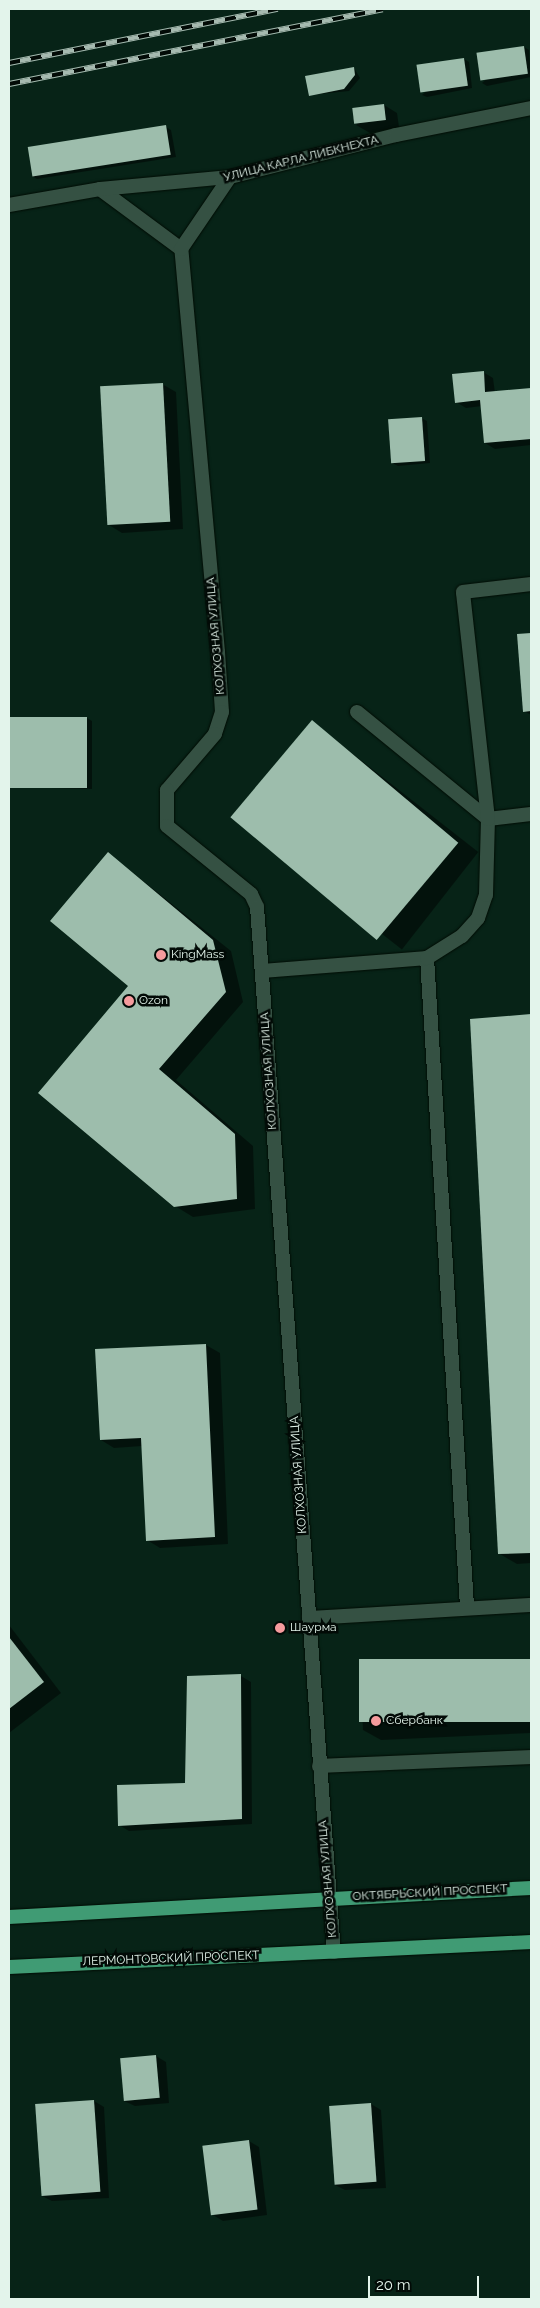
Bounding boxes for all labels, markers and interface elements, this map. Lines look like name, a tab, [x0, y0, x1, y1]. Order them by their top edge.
street label: УЛИЦА КАРЛА ЛИБКНЕХТА	[222, 133, 380, 185]
street label: КОЛХОЗНАЯ УЛИЦА	[204, 577, 228, 695]
place label: KingMass	[171, 948, 224, 962]
marker: KingMass	[155, 949, 167, 961]
place label: Ozon	[139, 994, 168, 1008]
marker: Ozon	[123, 995, 135, 1007]
street label: КОЛХОЗНАЯ УЛИЦА	[258, 1012, 280, 1130]
street label: КОЛХОЗНАЯ УЛИЦА	[288, 1416, 310, 1534]
place label: Шаурма	[290, 1621, 337, 1635]
marker: Шаурма	[274, 1622, 286, 1634]
place label: Сбербанк	[386, 1714, 443, 1728]
marker: Сбербанк	[370, 1715, 382, 1727]
street label: КОЛХОЗНАЯ УЛИЦА	[316, 1820, 340, 1938]
street label: ОКТЯБРЬСКИЙ ПРОСПЕКТ	[352, 1882, 508, 1904]
street label: ЛЕРМОНТОВСКИЙ ПРОСПЕКТ	[82, 1949, 260, 1969]
scale bar	[370, 2266, 481, 2298]
text: 20 m	[376, 2276, 411, 2294]

